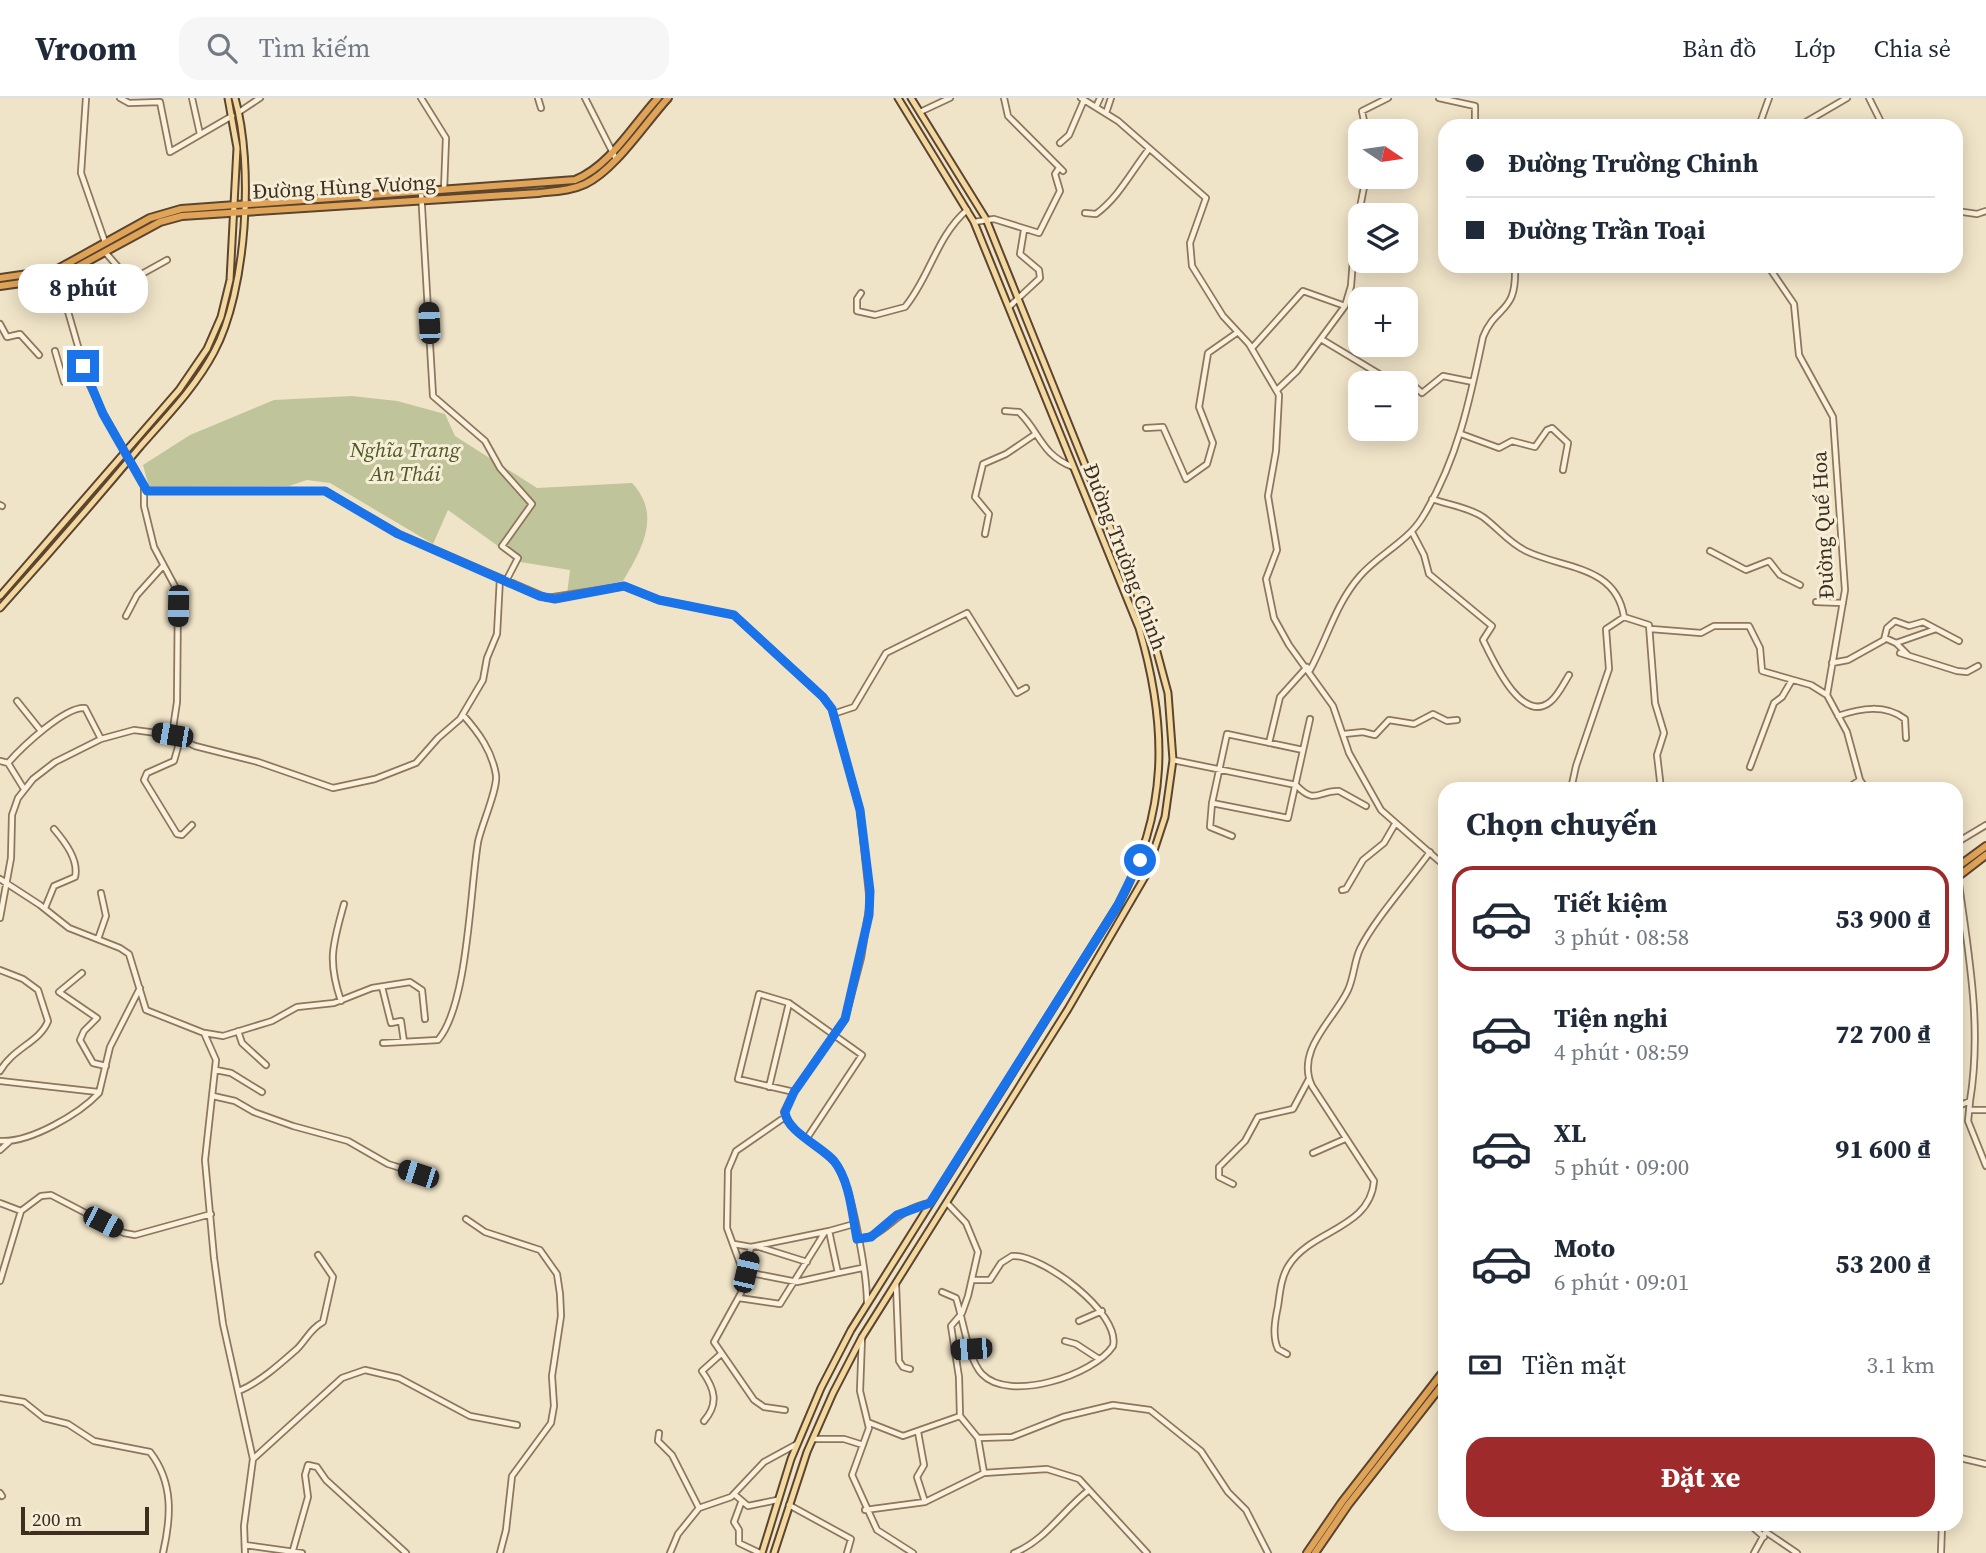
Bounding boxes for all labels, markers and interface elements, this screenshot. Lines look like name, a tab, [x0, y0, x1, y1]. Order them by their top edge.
search box	[179, 17, 669, 80]
text: Vroom	[35, 26, 137, 71]
icon: search	[203, 29, 241, 67]
text: Tìm kiếm	[259, 30, 370, 66]
text: Bản đồ	[1682, 32, 1756, 65]
text: Lớp	[1794, 32, 1836, 65]
text: Chia sẻ	[1874, 32, 1951, 65]
north arrow	[1348, 119, 1418, 189]
map controls	[1348, 119, 1418, 441]
text: Đường Trường Chinh	[1508, 145, 1759, 181]
street label: Đường Hùng Vương	[252, 167, 437, 206]
button: layers	[1348, 203, 1418, 273]
text: Đường Trần Toại	[1508, 212, 1706, 248]
callout: 8 phút	[18, 264, 148, 314]
text: 8 phút	[49, 272, 117, 304]
button: +	[1348, 287, 1418, 357]
car	[418, 301, 441, 345]
route end	[67, 350, 99, 382]
button: −	[1348, 371, 1418, 441]
park label: Nghĩa Trang An Thái	[349, 435, 461, 488]
street label: Đường Quế Hoa	[1804, 450, 1841, 600]
street label: Đường Trường Chinh	[1077, 459, 1174, 654]
car	[168, 585, 189, 627]
car	[150, 721, 195, 749]
text: Chọn chuyến	[1466, 802, 1657, 846]
route start	[1124, 844, 1156, 876]
text: Tiết kiệm	[1554, 885, 1668, 921]
icon: car	[1470, 887, 1533, 950]
text: 53 900 ₫	[1835, 901, 1931, 937]
text: 3 phút · 08:58	[1554, 921, 1689, 953]
text: Tiện nghi	[1554, 1000, 1668, 1036]
icon: car	[1470, 1002, 1533, 1065]
text: 72 700 ₫	[1835, 1016, 1931, 1052]
text: 4 phút · 08:59	[1554, 1036, 1689, 1068]
text: XL	[1554, 1115, 1586, 1151]
icon: car	[1470, 1117, 1533, 1180]
text: 91 600 ₫	[1835, 1131, 1931, 1167]
text: 5 phút · 09:00	[1554, 1151, 1689, 1183]
car	[395, 1158, 442, 1190]
car	[80, 1203, 127, 1241]
text: Moto	[1554, 1230, 1615, 1266]
icon: car	[1470, 1232, 1533, 1295]
text: 53 200 ₫	[1835, 1246, 1931, 1282]
car	[732, 1249, 761, 1295]
text: 6 phút · 09:01	[1554, 1266, 1689, 1298]
car	[950, 1337, 993, 1361]
icon: cash	[1466, 1346, 1504, 1384]
text: Tiền mặt	[1522, 1347, 1626, 1383]
text: 3.1 km	[1866, 1349, 1935, 1381]
button: Đặt xe	[1466, 1437, 1935, 1517]
scale bar	[21, 1504, 149, 1536]
text: 200 m	[32, 1506, 82, 1532]

